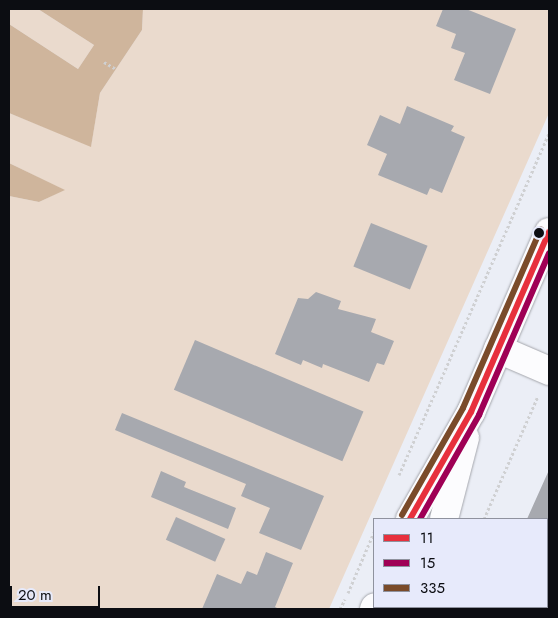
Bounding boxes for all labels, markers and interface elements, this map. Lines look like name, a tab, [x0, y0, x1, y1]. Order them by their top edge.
unlabelled marker	[534, 228, 544, 238]
legend	[373, 518, 548, 608]
text: 11	[420, 527, 434, 549]
text: 15	[420, 552, 435, 574]
scale bar	[12, 576, 102, 608]
text: 335	[420, 577, 445, 599]
text: 20 m	[18, 584, 52, 606]

